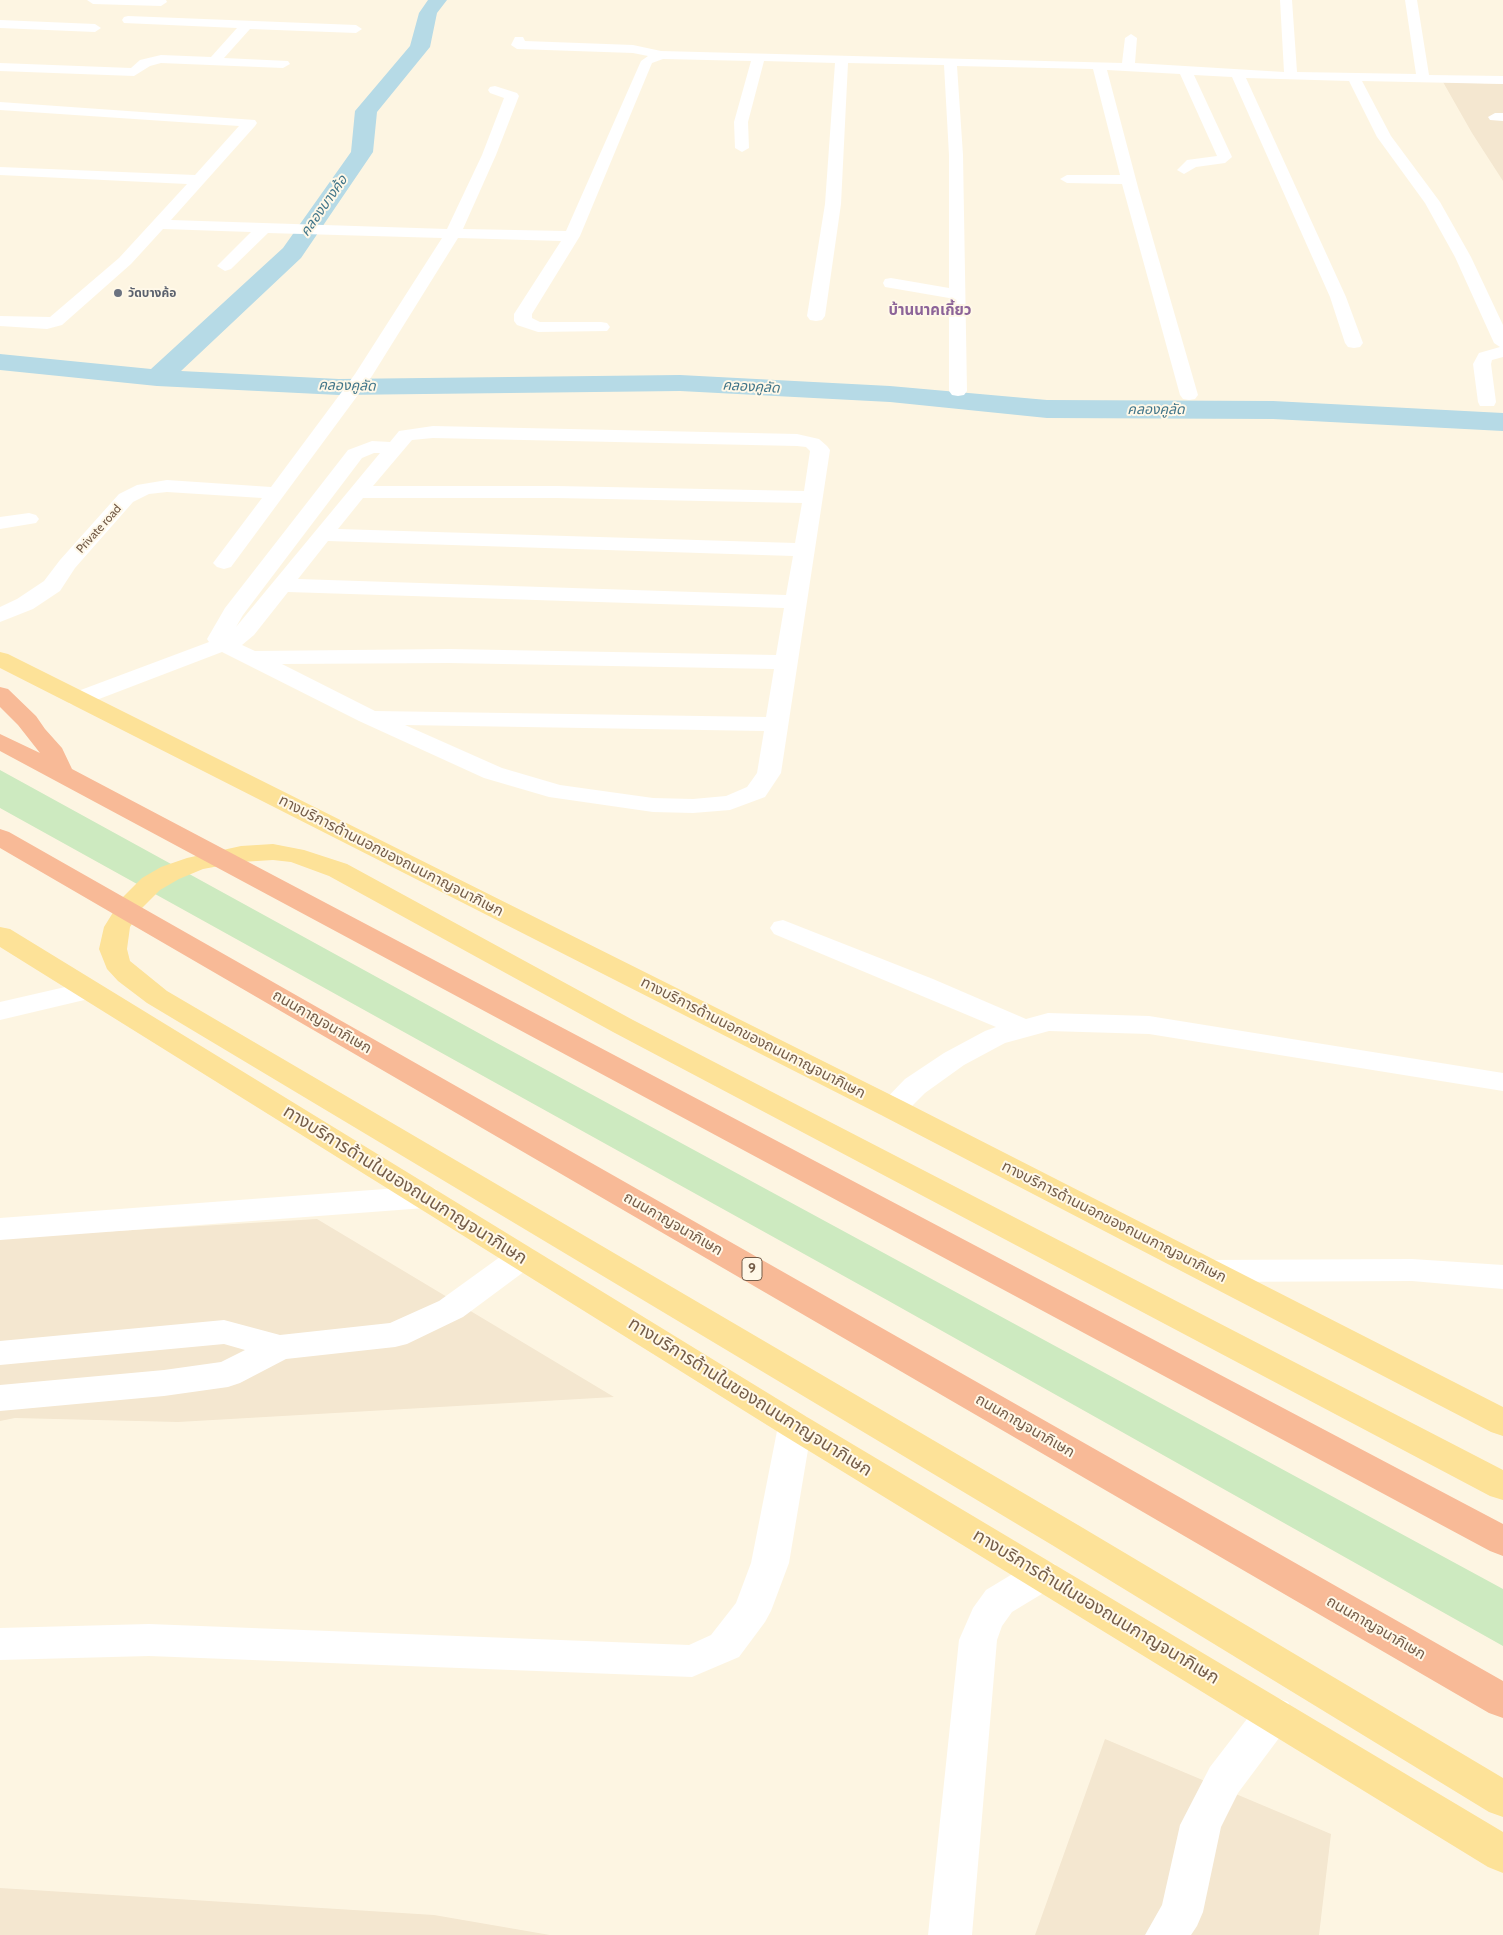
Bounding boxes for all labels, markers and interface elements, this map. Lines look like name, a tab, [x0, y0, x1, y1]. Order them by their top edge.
water label: คลองบางค้อ	[297, 172, 351, 240]
place label: วัดบางค้อ	[128, 286, 176, 300]
marker: วัดบางค้อ	[112, 287, 124, 299]
district label: บ้านนาคเกี้ยว	[888, 302, 972, 320]
water label: คลองคูลัด	[318, 377, 376, 395]
water label: คลองคูลัด	[722, 377, 780, 397]
water label: คลองคูลัด	[1127, 402, 1185, 418]
street label: Private road	[74, 502, 124, 556]
street label: ทางบริการด้านนอกของถนนกาญจนาภิเษก	[276, 791, 506, 921]
street label: ทางบริการด้านนอกของถนนกาญจนาภิเษก	[638, 973, 868, 1103]
street label: ถนนกาญจนาภิเษก	[269, 986, 375, 1058]
street label: ทางบริการด้านในของถนนกาญจนาภิเษก	[279, 1101, 531, 1269]
street label: ทางบริการด้านนอกของถนนกาญจนาภิเษก	[999, 1157, 1229, 1287]
street label: ถนนกาญจนาภิเษก	[620, 1188, 726, 1260]
road number: 9	[742, 1258, 762, 1280]
street label: ทางบริการด้านในของถนนกาญจนาภิเษก	[624, 1313, 876, 1481]
street label: ถนนกาญจนาภิเษก	[972, 1390, 1078, 1462]
street label: ทางบริการด้านในของถนนกาญจนาภิเษก	[969, 1525, 1223, 1689]
street label: ถนนกาญจนาภิเษก	[1323, 1592, 1429, 1664]

